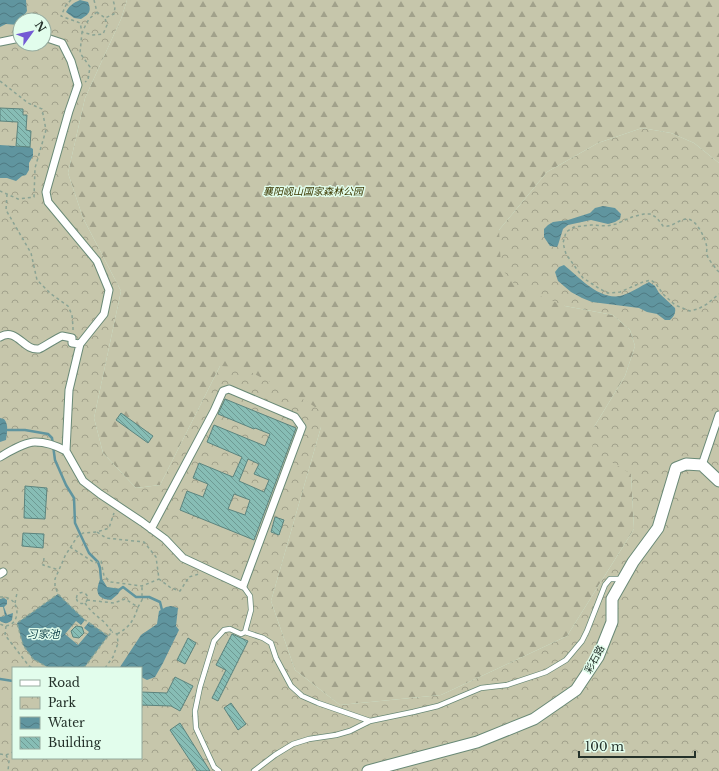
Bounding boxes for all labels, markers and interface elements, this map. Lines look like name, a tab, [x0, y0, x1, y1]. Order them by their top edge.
north arrow	[12, 12, 52, 52]
text: N	[32, 18, 49, 35]
park label: 襄阳岘山国家森林公园	[263, 185, 365, 198]
water label: 习家池	[27, 627, 60, 641]
street label: 彩石路	[582, 643, 607, 676]
legend	[12, 667, 142, 759]
text: Road	[48, 675, 80, 690]
text: Park	[48, 695, 76, 710]
text: Water	[47, 715, 85, 730]
scale bar	[579, 733, 695, 759]
text: Building	[48, 735, 102, 750]
text: 100 m	[585, 739, 624, 754]

